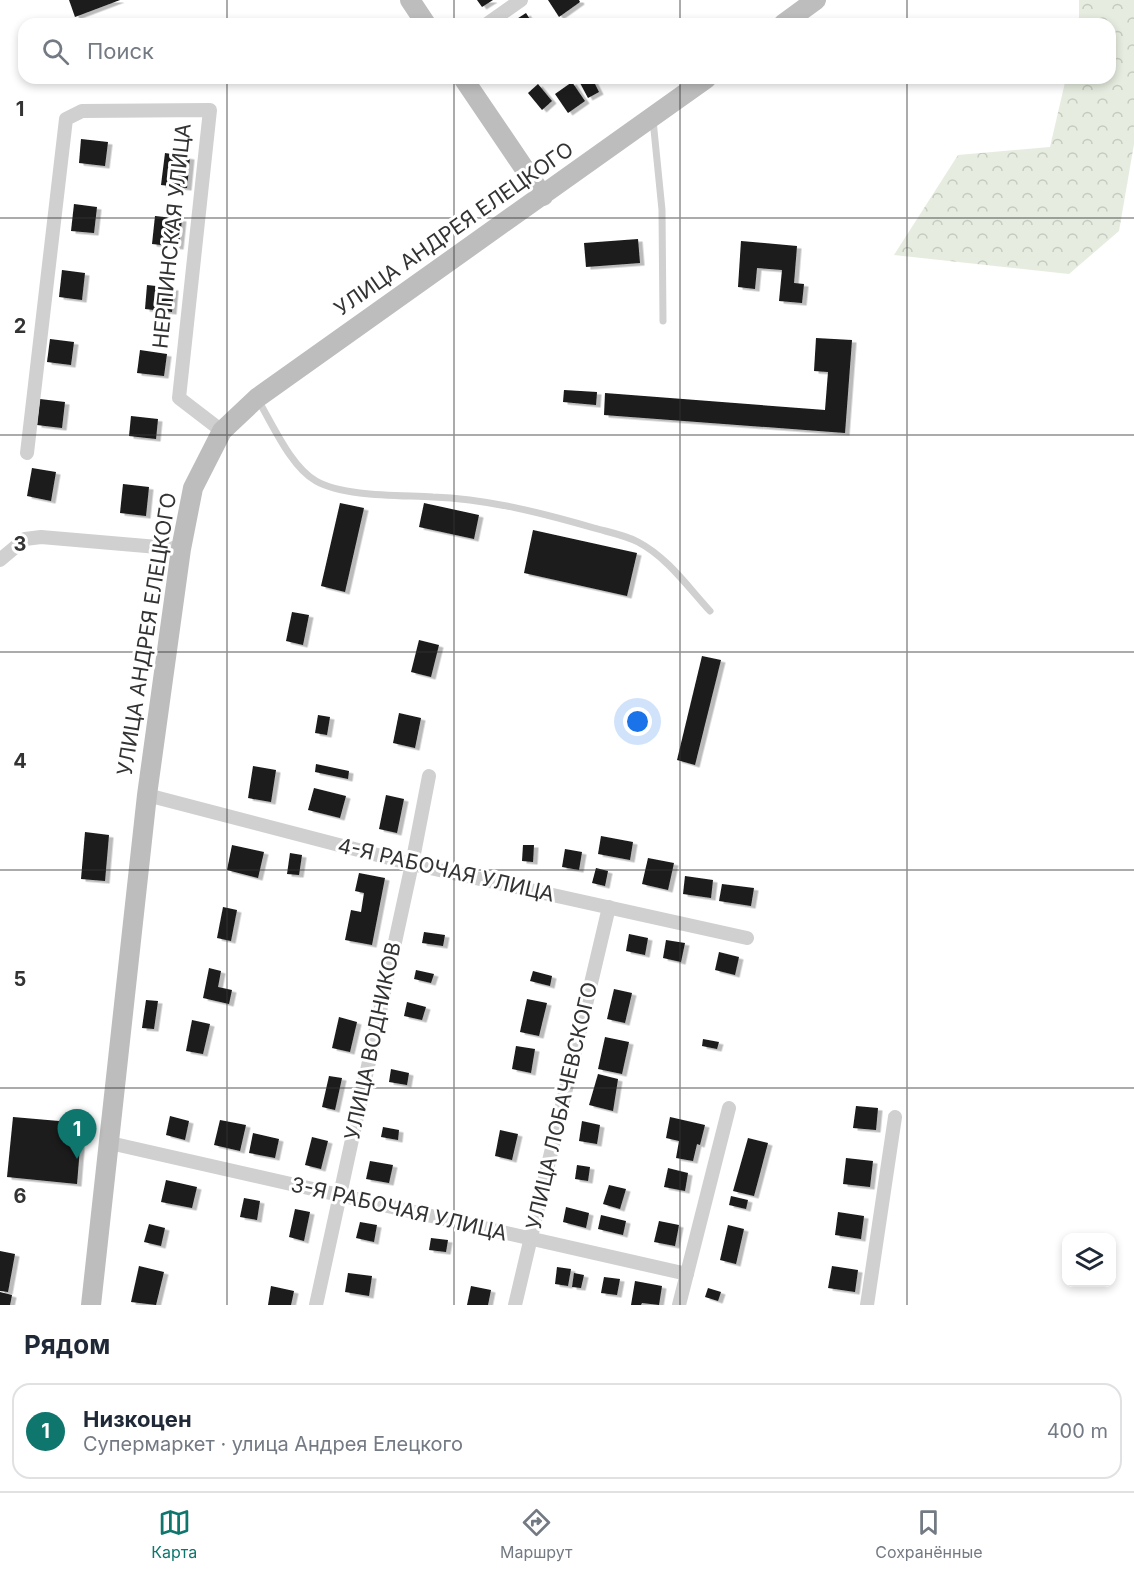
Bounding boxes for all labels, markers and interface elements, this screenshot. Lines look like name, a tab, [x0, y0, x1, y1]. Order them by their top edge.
search box	[18, 18, 1116, 84]
icon: search	[39, 35, 72, 68]
text: Поиск	[87, 38, 154, 64]
text: 1	[16, 97, 24, 121]
street label: НЕРПИНСКАЯ УЛИЦА	[147, 122, 196, 350]
street label: УЛИЦА АНДРЕЯ ЕЛЕЦКОГО	[329, 136, 578, 321]
text: 2	[14, 314, 26, 338]
street label: УЛИЦА АНДРЕЯ ЕЛЕЦКОГО	[112, 491, 181, 777]
text: 3	[14, 532, 26, 556]
your location	[623, 707, 652, 736]
text: 4	[13, 749, 27, 773]
street label: 4-Я РАБОЧАЯ УЛИЦА	[335, 832, 557, 907]
street label: УЛИЦА ВОДНИКОВ	[339, 940, 406, 1142]
text: 5	[14, 967, 26, 991]
street label: УЛИЦА ЛОБАЧЕВСКОГО	[521, 980, 602, 1232]
pin: 1	[58, 1110, 97, 1159]
street label: 3-Я РАБОЧАЯ УЛИЦА	[289, 1171, 510, 1246]
text: 6	[14, 1184, 27, 1208]
map controls	[1062, 1233, 1116, 1287]
button: layers	[1062, 1233, 1116, 1287]
text: Рядом	[24, 1329, 110, 1360]
text: Низкоцен	[83, 1406, 192, 1432]
text: 1	[41, 1419, 50, 1443]
text: 400 m	[1047, 1419, 1108, 1443]
text: Супермаркет · улица Андрея Елецкого	[83, 1432, 463, 1456]
tab: Карта	[151, 1506, 197, 1562]
tab: Маршрут	[500, 1506, 573, 1562]
tab: Сохранённые	[875, 1506, 983, 1562]

